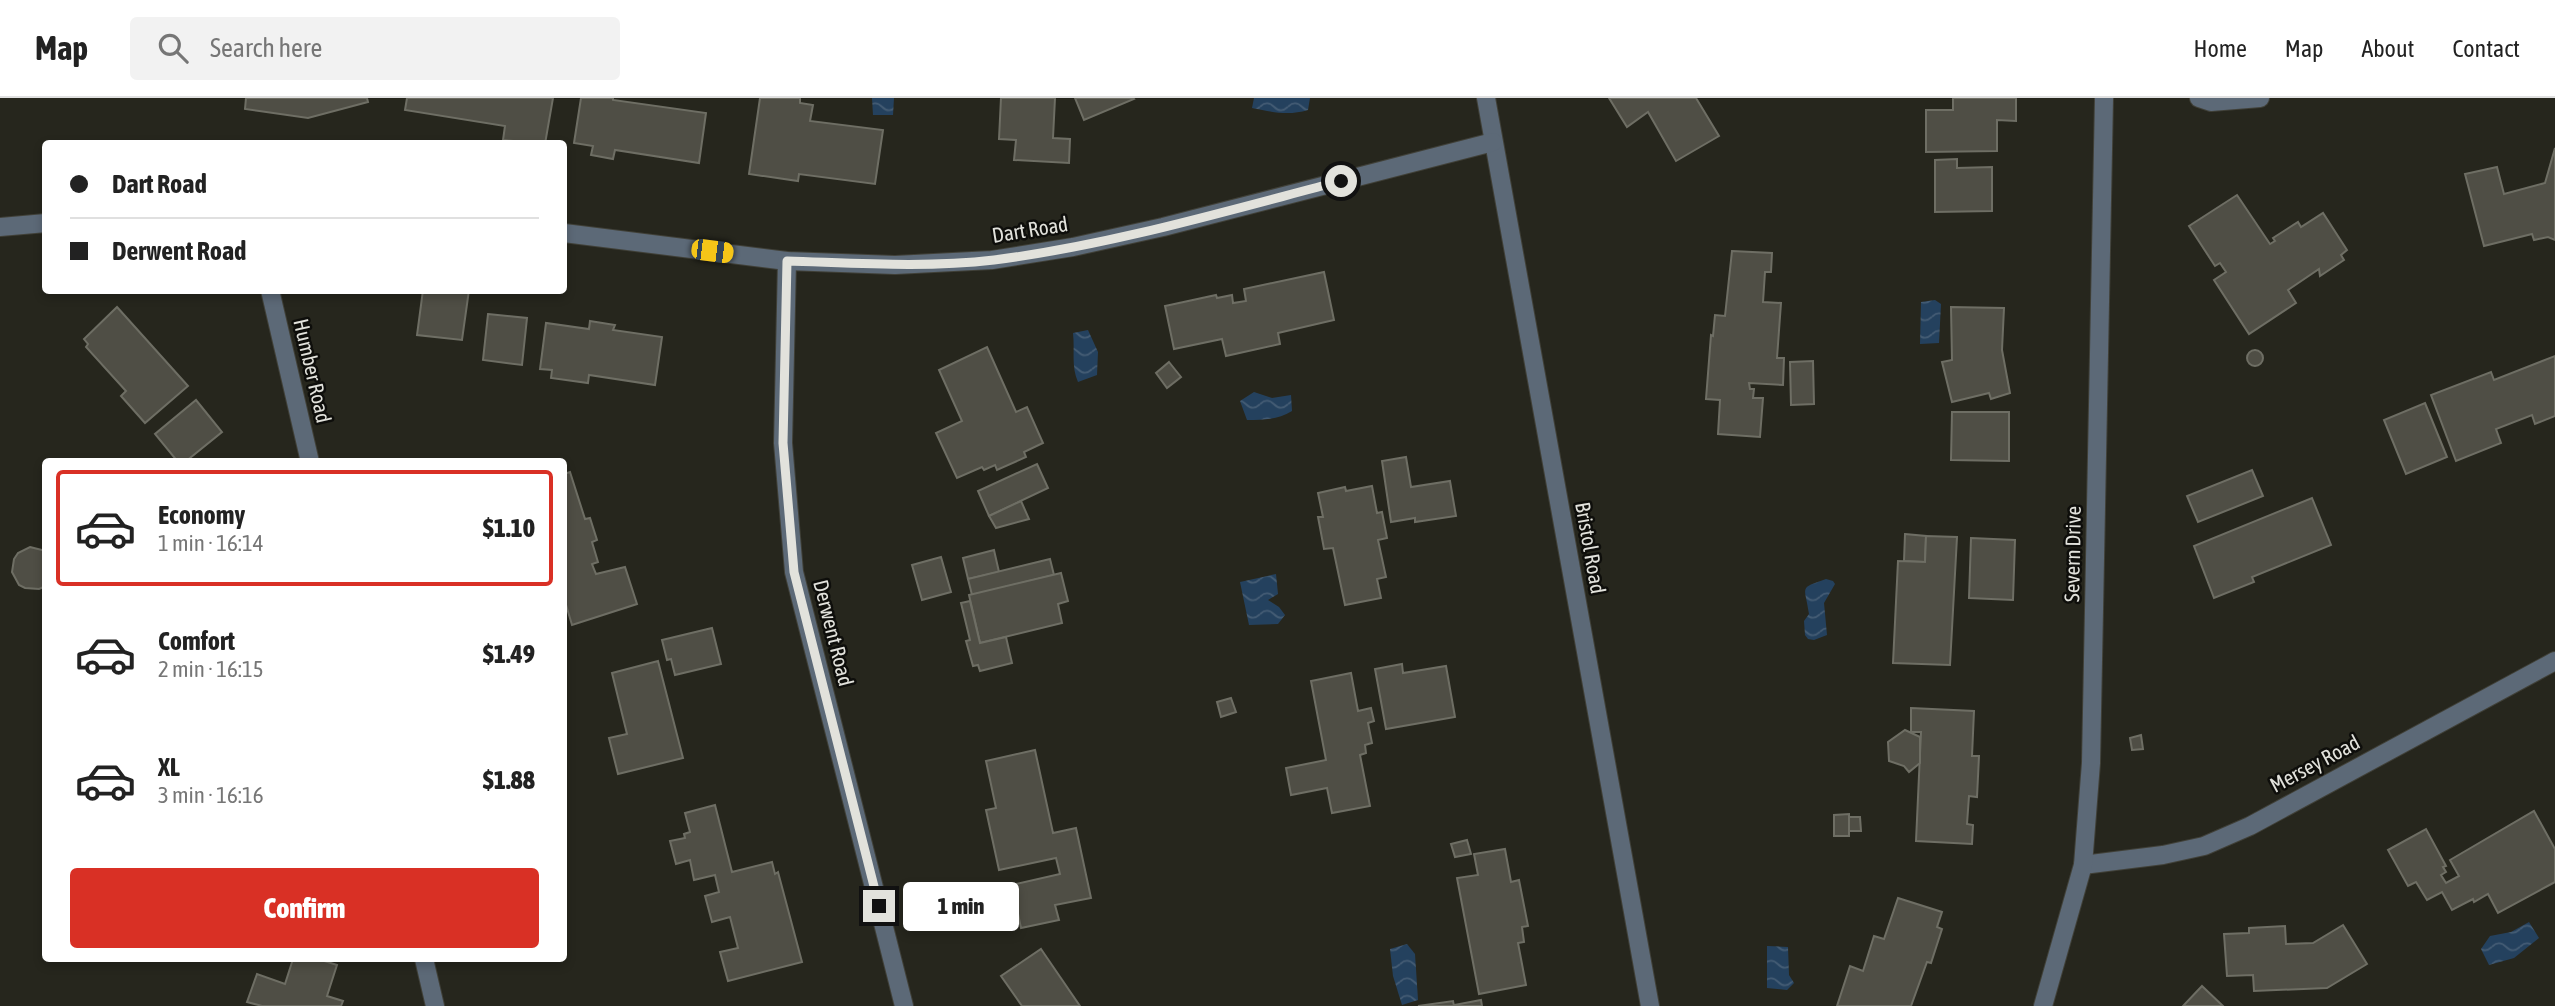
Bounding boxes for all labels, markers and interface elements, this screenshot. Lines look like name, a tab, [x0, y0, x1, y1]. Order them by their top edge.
search box	[130, 17, 620, 80]
text: Map	[35, 29, 88, 67]
icon: search	[154, 29, 192, 67]
text: Search here	[210, 33, 322, 63]
text: Home	[2193, 35, 2247, 62]
text: Map	[2285, 35, 2323, 62]
text: About	[2361, 35, 2414, 62]
text: Contact	[2452, 35, 2520, 62]
route start	[1325, 165, 1357, 197]
text: Dart Road	[112, 169, 207, 199]
street label: Dart Road	[990, 211, 1070, 247]
text: Derwent Road	[112, 236, 246, 266]
car	[690, 238, 735, 264]
street label: Humber Road	[289, 316, 337, 425]
icon: car	[74, 497, 137, 560]
text: Economy	[158, 500, 245, 530]
street label: Bristol Road	[1571, 500, 1611, 596]
street label: Severn Drive	[2059, 506, 2085, 602]
text: $1.10	[483, 513, 535, 543]
text: 1 min · 16:14	[158, 530, 264, 556]
street label: Derwent Road	[809, 577, 859, 688]
icon: car	[74, 623, 137, 686]
text: Comfort	[158, 626, 235, 656]
text: $1.49	[483, 639, 535, 669]
text: 2 min · 16:15	[158, 656, 264, 682]
street label: Mersey Road	[2266, 729, 2363, 797]
icon: car	[74, 749, 137, 812]
text: XL	[158, 752, 180, 782]
text: $1.88	[483, 765, 535, 795]
text: 3 min · 16:16	[158, 782, 264, 808]
button: Confirm	[70, 868, 539, 948]
callout: 1 min	[903, 882, 1019, 930]
route end	[863, 890, 895, 922]
text: 1 min	[938, 893, 984, 919]

